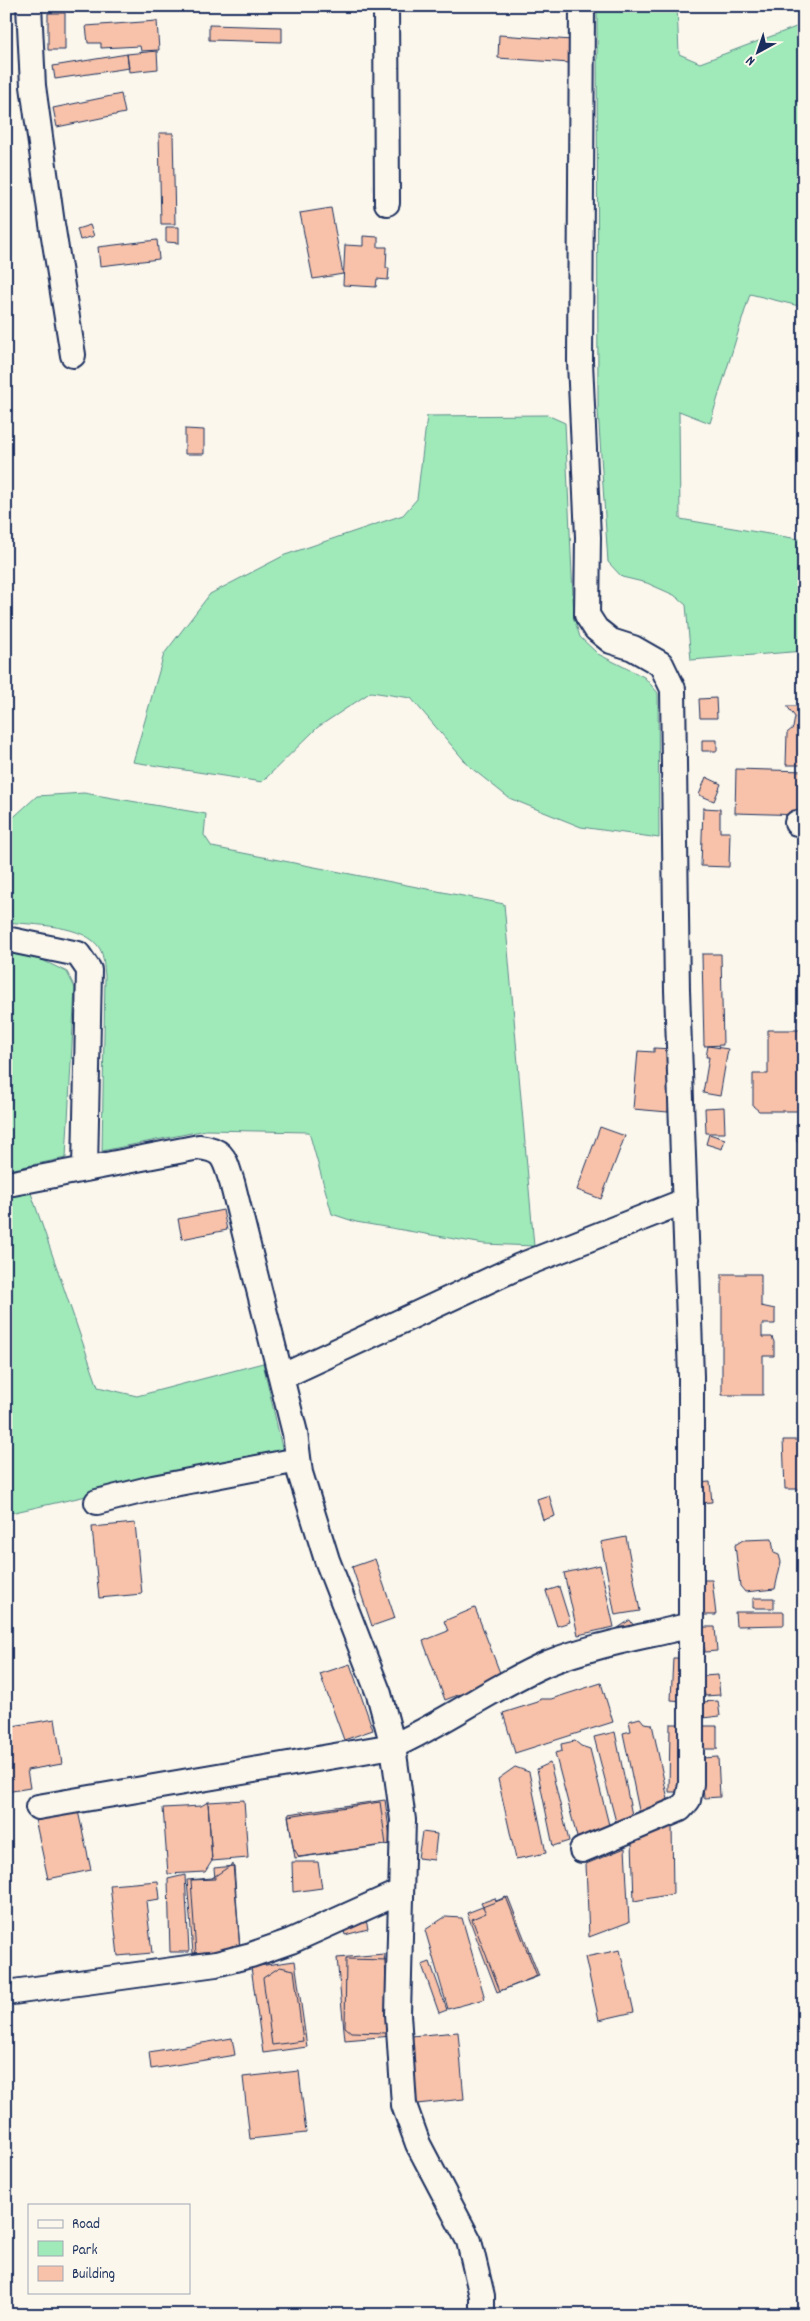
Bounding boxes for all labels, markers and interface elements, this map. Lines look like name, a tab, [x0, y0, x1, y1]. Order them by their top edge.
north arrow	[732, 28, 782, 78]
text: N	[742, 50, 760, 70]
legend	[28, 2204, 190, 2294]
text: Road	[72, 2214, 100, 2236]
text: Park	[72, 2240, 98, 2262]
text: Building	[72, 2264, 115, 2286]

